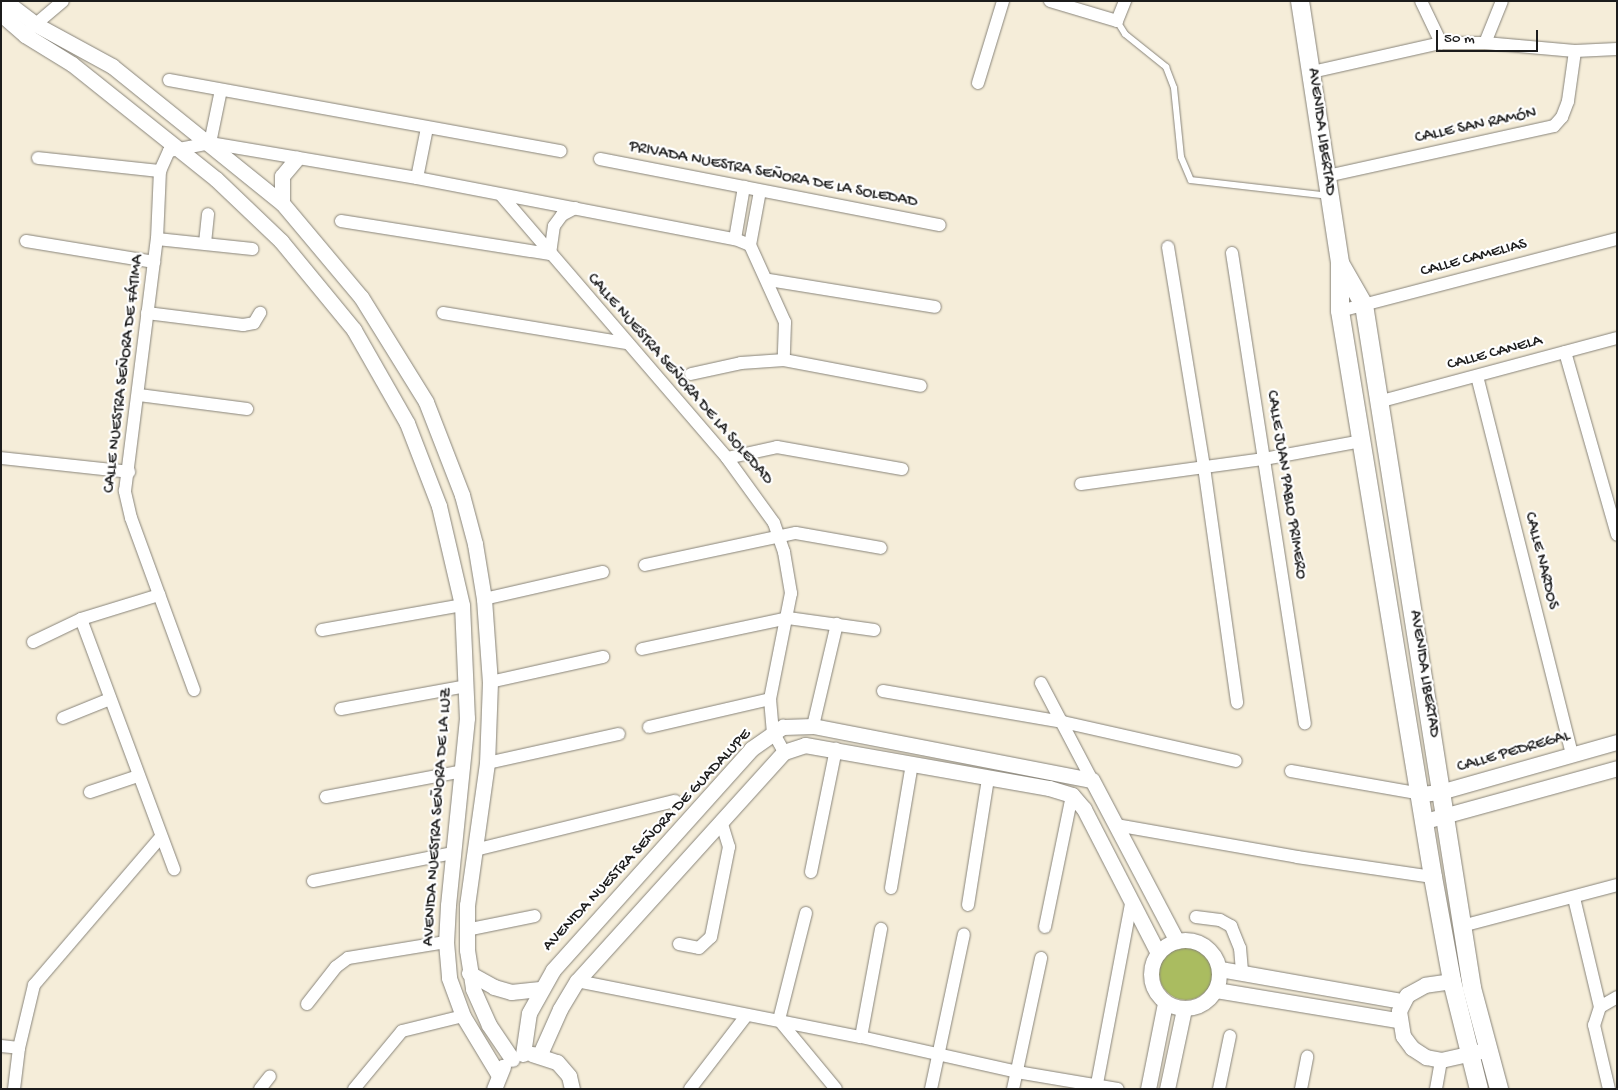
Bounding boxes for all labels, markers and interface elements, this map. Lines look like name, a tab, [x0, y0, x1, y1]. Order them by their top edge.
scale bar	[1438, 20, 1540, 52]
text: 50 m	[1444, 30, 1475, 48]
street label: AVENIDA LIBERTAD	[1302, 67, 1338, 197]
street label: CALLE SAN RAMÓN	[1414, 105, 1538, 149]
street label: PRIVADA NUESTRA SEÑORA DE LA SOLEDAD	[627, 139, 919, 213]
street label: CALLE CAMELIAS	[1419, 236, 1529, 282]
street label: CALLE NUESTRA SEÑORA DE FÁTIMA	[101, 254, 149, 494]
street label: CALLE NUESTRA SEÑORA DE LA SOLEDAD	[582, 270, 776, 490]
street label: CALLE CANELA	[1445, 332, 1545, 376]
street label: CALLE JUAN PABLO PRIMERO	[1261, 389, 1309, 581]
street label: CALLE NARDOS	[1519, 510, 1561, 612]
street label: AVENIDA LIBERTAD	[1403, 609, 1443, 739]
street label: AVENIDA NUESTRA SEÑORA DE LA LUZ	[420, 687, 458, 947]
street label: AVENIDA NUESTRA SEÑORA DE GUADALUPE	[540, 726, 756, 956]
street label: CALLE PEDREGAL	[1455, 728, 1573, 778]

